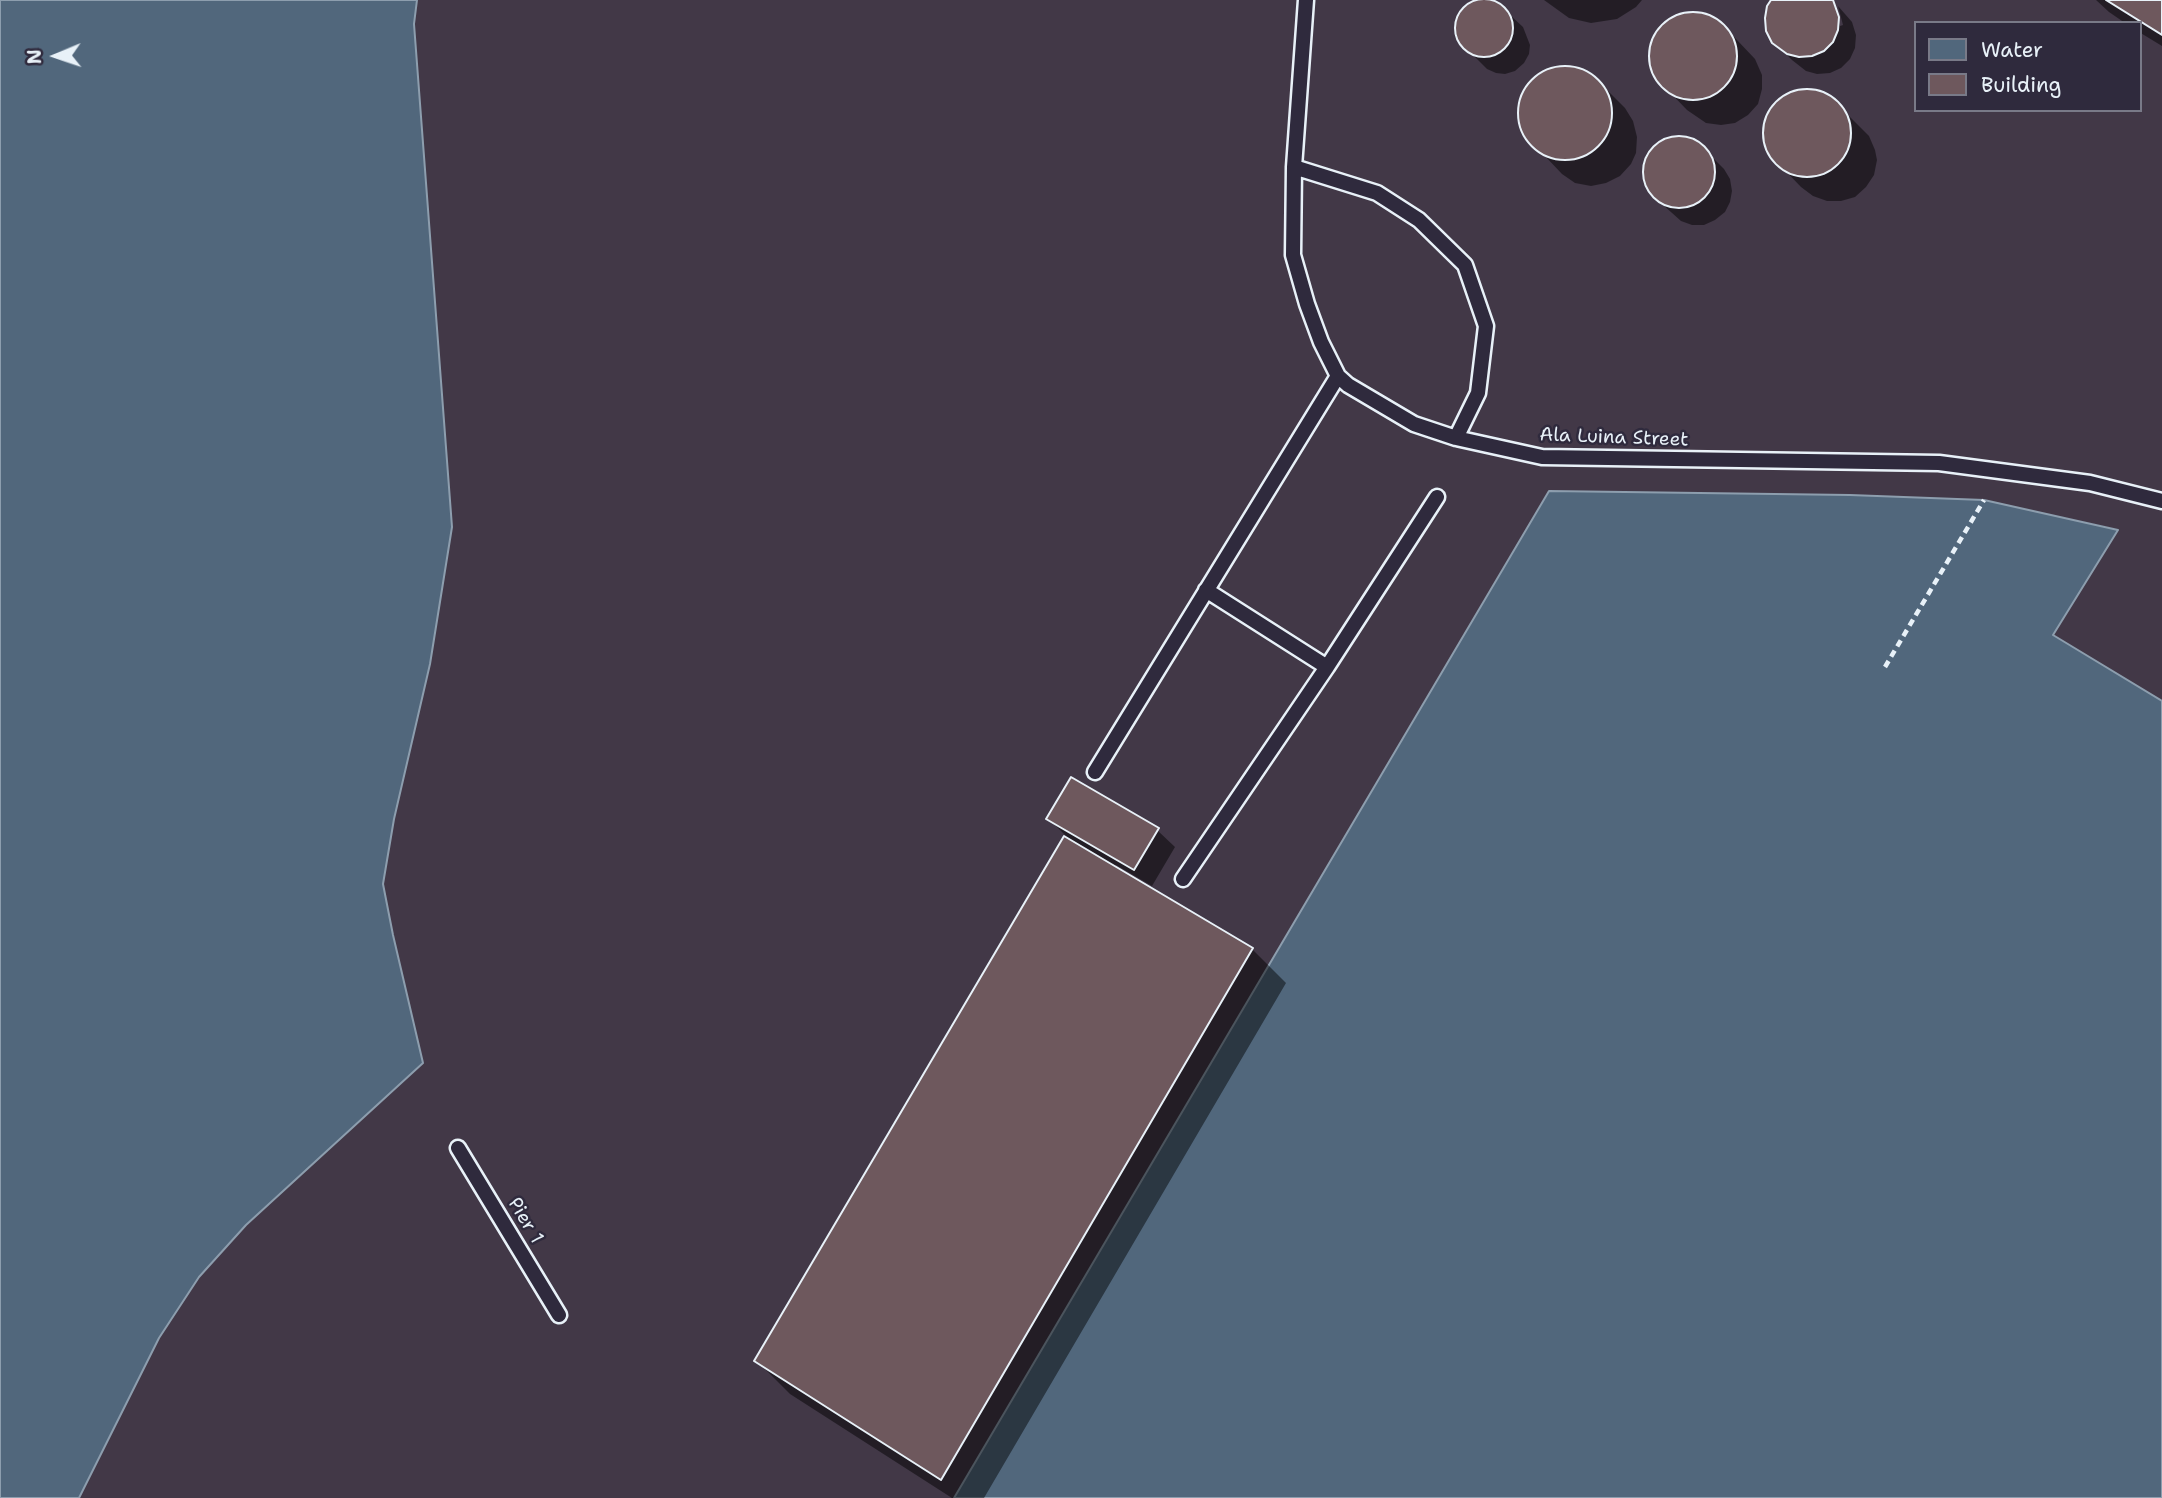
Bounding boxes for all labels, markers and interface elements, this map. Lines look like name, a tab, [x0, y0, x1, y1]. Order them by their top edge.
north arrow	[21, 21, 91, 91]
legend	[1913, 21, 2141, 112]
text: Water	[1981, 36, 2043, 64]
text: N	[22, 49, 47, 65]
text: Building	[1981, 71, 2061, 99]
street label: Ala Luina Street	[1539, 424, 1689, 452]
street label: Pier 1	[502, 1194, 548, 1248]

